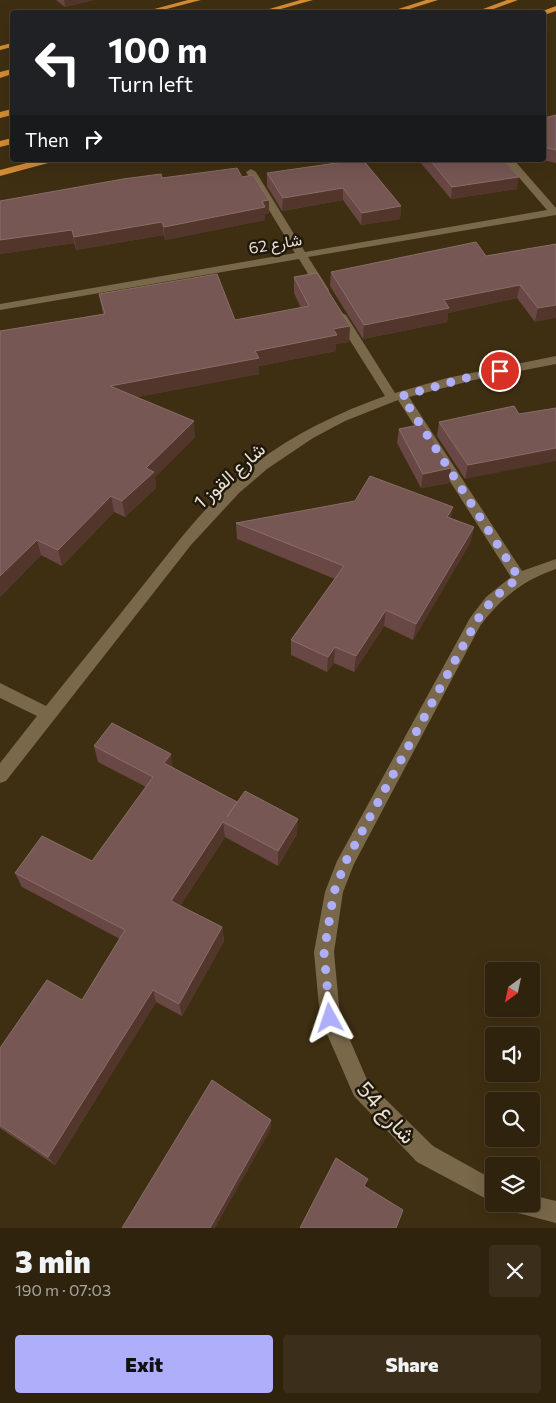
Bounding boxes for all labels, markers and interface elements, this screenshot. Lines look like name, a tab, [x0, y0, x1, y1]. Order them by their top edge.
text: 100 m	[108, 27, 208, 70]
icon: left	[25, 30, 90, 95]
text: Turn left	[108, 70, 193, 97]
icon: right	[79, 125, 107, 153]
text: Then	[25, 128, 69, 151]
street label: شارع 62	[247, 229, 304, 260]
pin	[479, 350, 521, 392]
icon: arrive	[486, 357, 514, 385]
street label: شارع القوز 1	[189, 437, 271, 514]
north arrow	[485, 962, 540, 1018]
map controls	[485, 962, 540, 1212]
position arrow	[303, 991, 355, 1043]
button: sound	[485, 1027, 540, 1082]
street label: شارع 54	[351, 1075, 422, 1150]
button: search	[485, 1092, 540, 1147]
button: layers	[485, 1157, 540, 1212]
text: 3 min	[15, 1242, 91, 1279]
button: close	[489, 1245, 541, 1297]
text: 190 m · 07:03	[15, 1280, 111, 1299]
button: Exit	[15, 1335, 273, 1393]
button: Share	[283, 1335, 541, 1393]

